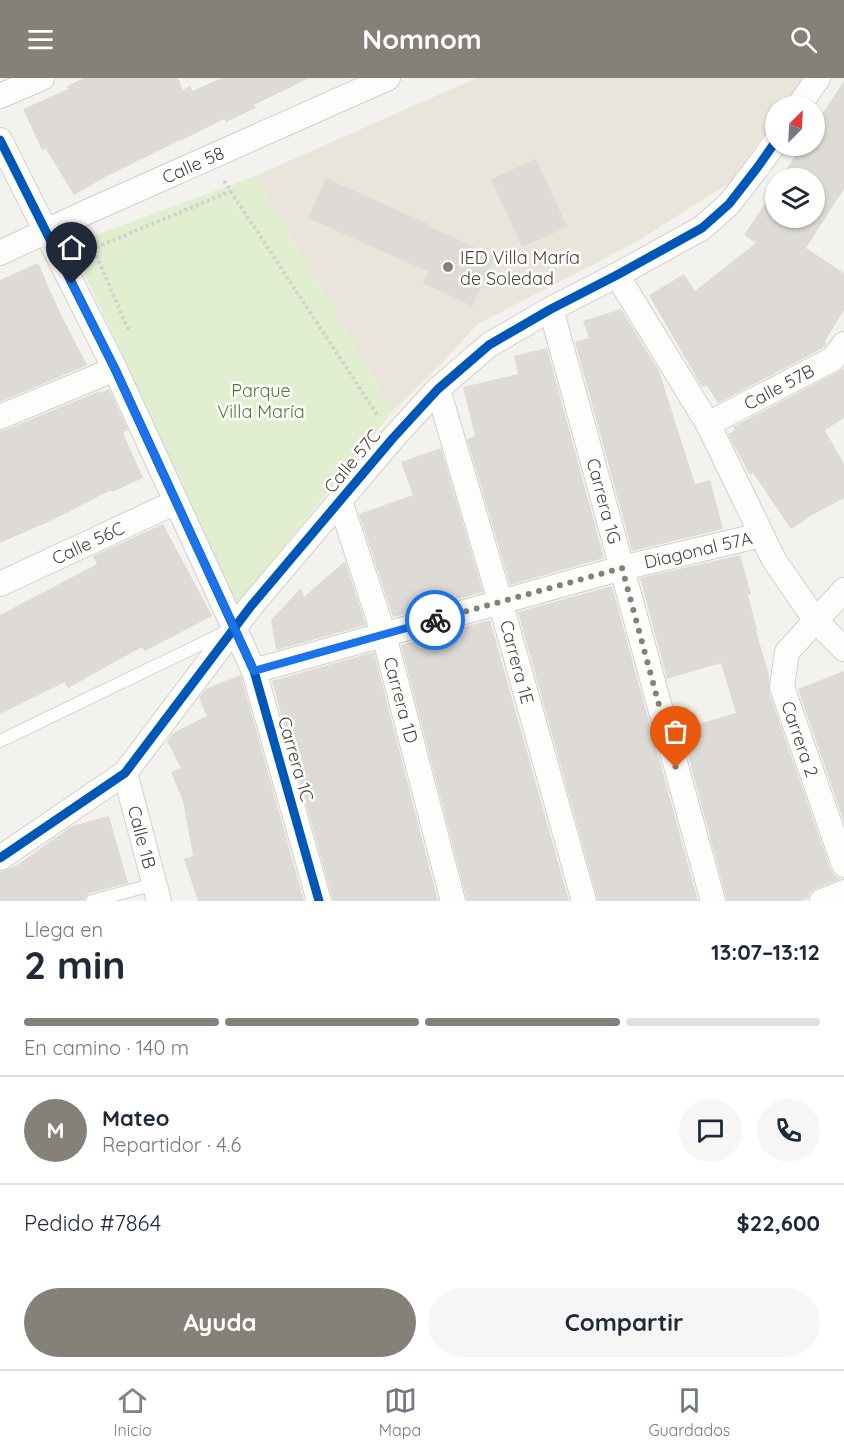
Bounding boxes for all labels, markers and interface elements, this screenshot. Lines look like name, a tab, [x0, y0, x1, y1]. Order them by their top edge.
text: Nomnom	[362, 22, 482, 56]
icon: menu	[24, 23, 57, 56]
icon: search	[787, 23, 820, 56]
north arrow	[765, 96, 825, 156]
map controls	[765, 96, 825, 228]
street label: Calle 58	[158, 141, 228, 189]
button: layers	[765, 168, 825, 228]
pin	[46, 222, 97, 284]
icon: home	[55, 231, 88, 264]
place label: IED Villa María de Soledad	[460, 246, 580, 290]
marker: IED Villa María de Soledad	[441, 260, 455, 274]
street label: Calle 57B	[740, 359, 818, 415]
park label: Parque Villa María	[217, 379, 305, 423]
street label: Calle 57C	[319, 424, 385, 498]
street label: Carrera 1G	[582, 456, 626, 546]
street label: Calle 56C	[48, 516, 128, 570]
street label: Diagonal 57A	[642, 526, 755, 574]
courier	[405, 590, 465, 650]
icon: bike	[419, 604, 452, 637]
street label: Carrera 1E	[495, 618, 539, 706]
street label: Carrera 1D	[378, 654, 424, 746]
street label: Carrera 2	[776, 698, 824, 780]
pin	[650, 706, 701, 768]
street label: Carrera 1C	[273, 714, 319, 804]
icon: bag	[659, 715, 692, 748]
street label: Calle 1B	[123, 803, 161, 871]
text: Llega en	[24, 917, 103, 942]
text: 13:07–13:12	[711, 938, 820, 966]
text: 2 min	[24, 940, 126, 989]
text: En camino · 140 m	[24, 1035, 189, 1060]
button: chat	[679, 1099, 742, 1162]
button: phone	[757, 1099, 820, 1162]
text: Mateo	[102, 1104, 169, 1132]
text: M	[46, 1116, 65, 1144]
text: Repartidor · 4.6	[102, 1132, 241, 1157]
text: Pedido #7864	[24, 1209, 161, 1237]
text: $22,600	[737, 1209, 820, 1237]
button: Ayuda	[24, 1288, 416, 1357]
button: Compartir	[428, 1288, 820, 1357]
tab: Inicio	[114, 1384, 152, 1440]
tab: Mapa	[379, 1384, 421, 1440]
tab: Guardados	[648, 1384, 730, 1440]

